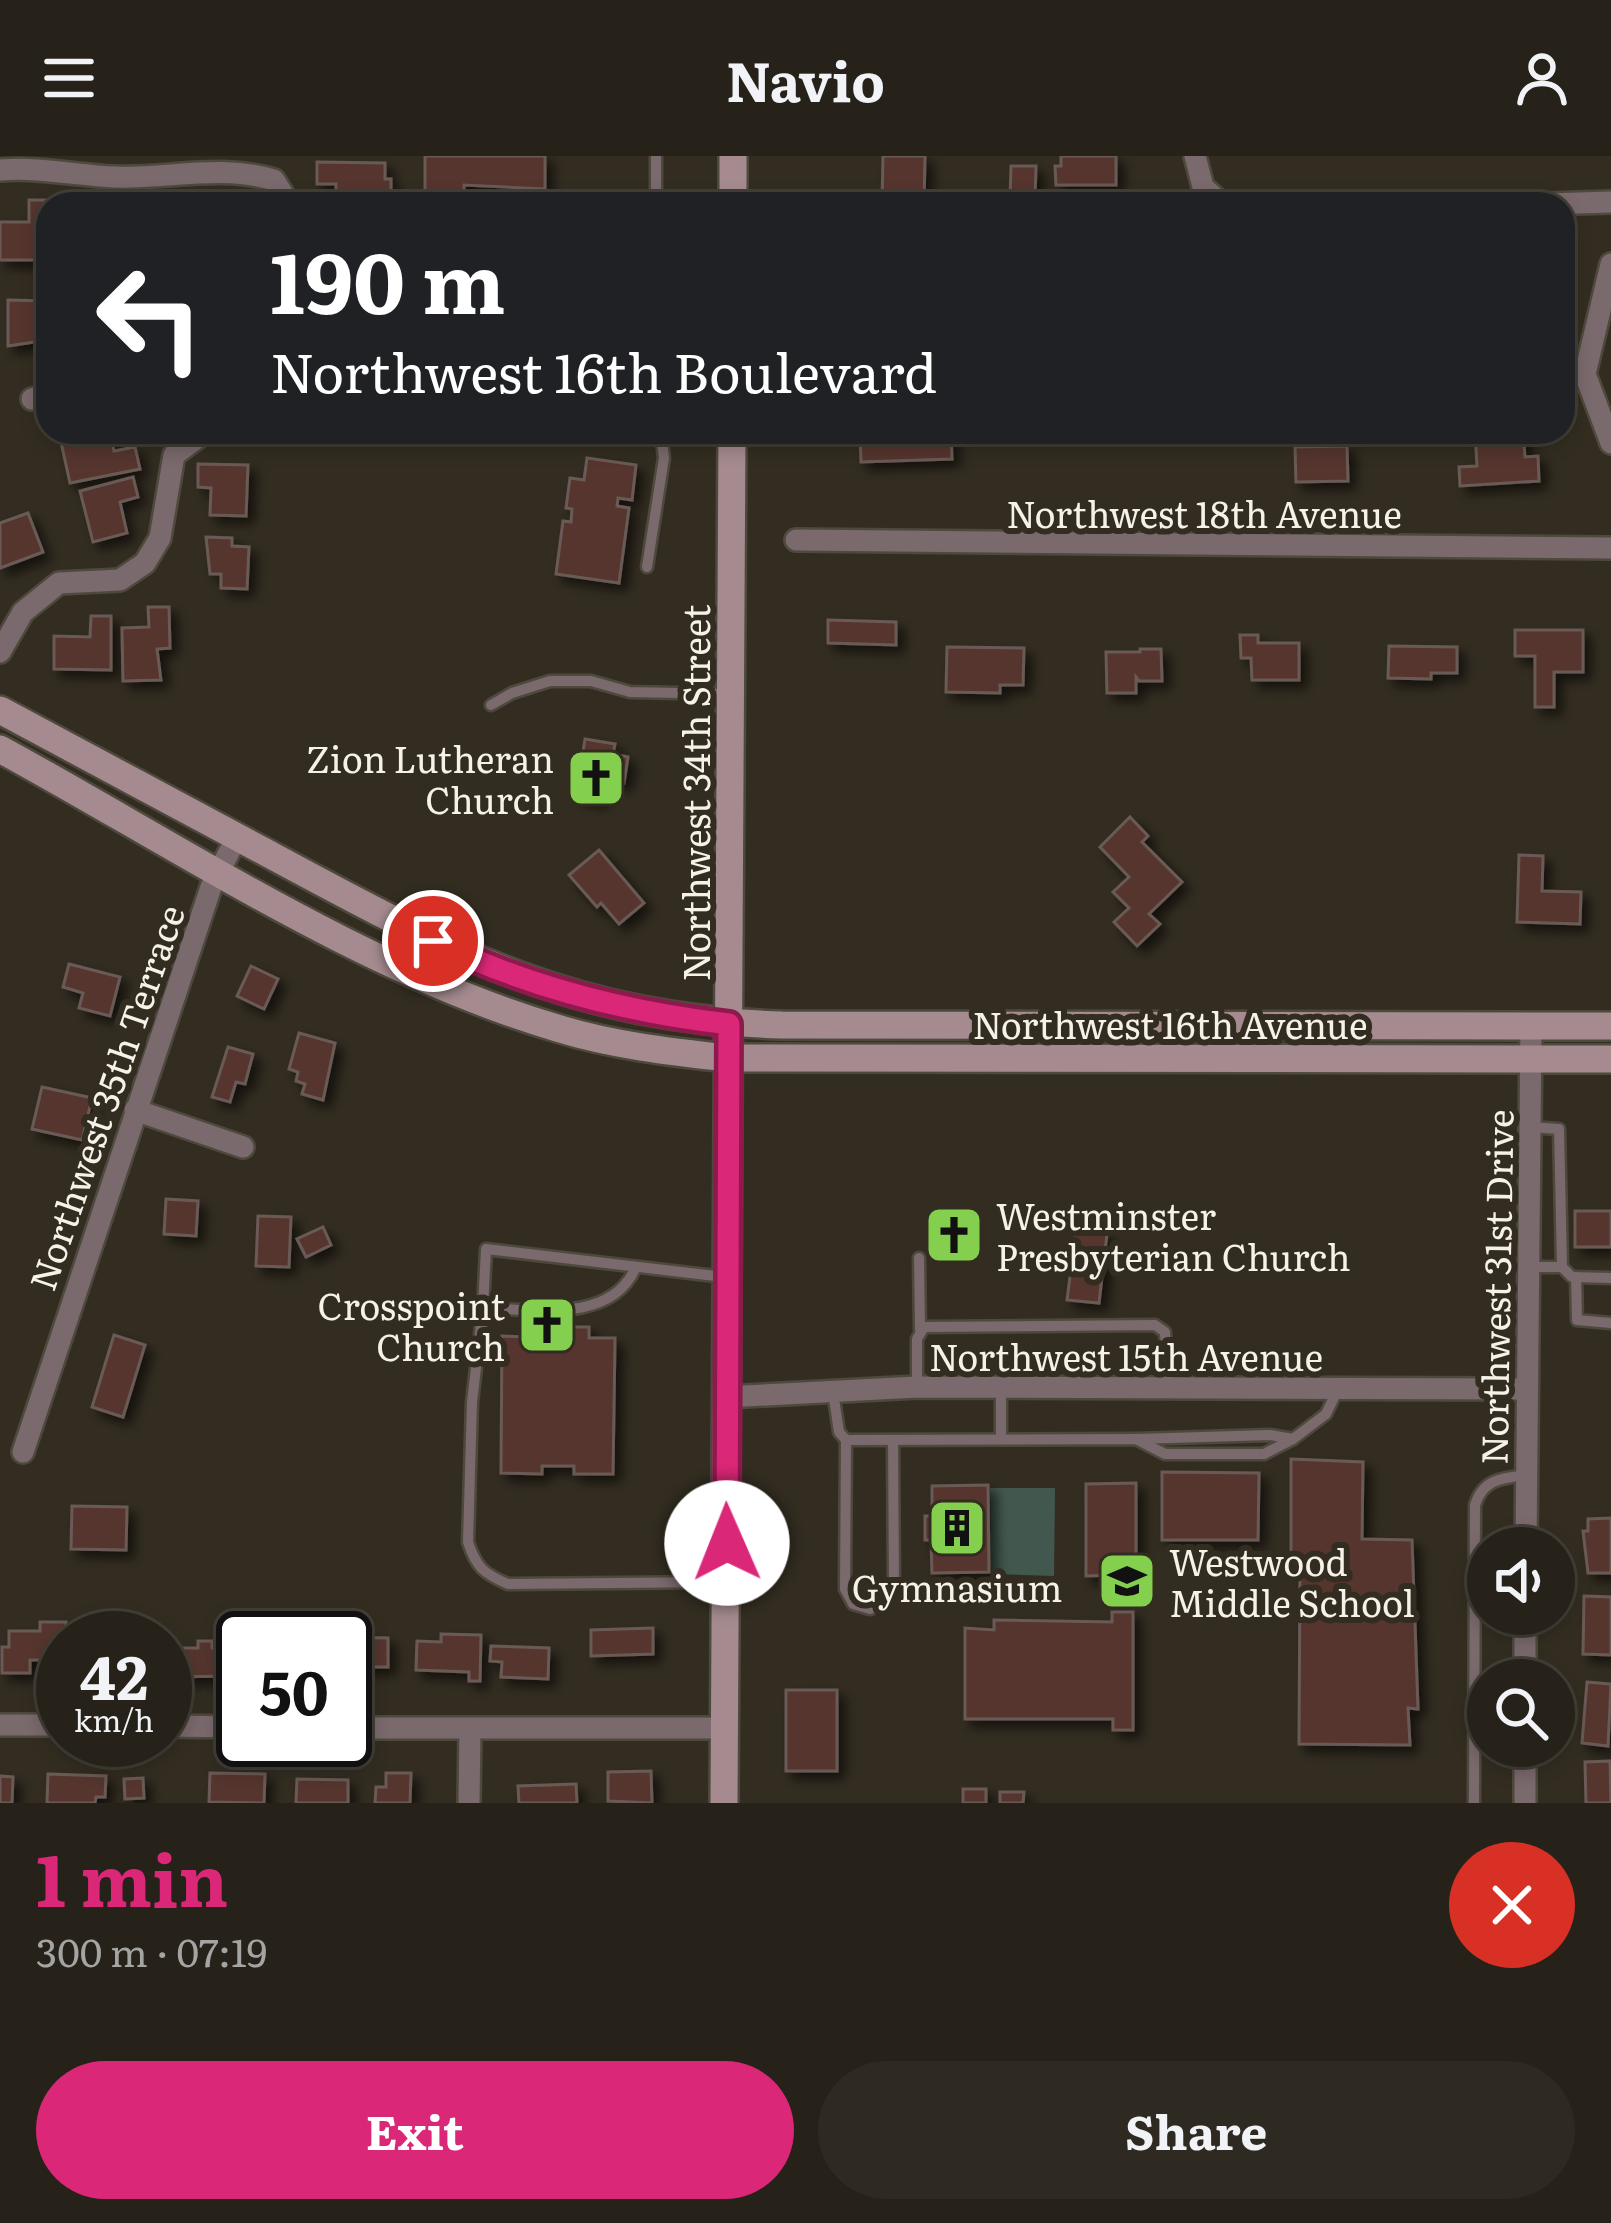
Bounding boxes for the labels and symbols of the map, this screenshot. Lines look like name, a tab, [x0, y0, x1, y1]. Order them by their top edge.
street label: Northwest 18th Avenue	[1006, 486, 1402, 539]
street label: Northwest 34th Street	[668, 604, 721, 982]
place label: Zion Lutheran Church	[306, 731, 554, 825]
church icon: Zion Lutheran Church	[565, 747, 627, 809]
pin	[382, 890, 484, 992]
street label: Northwest 35th Terrace	[14, 897, 196, 1297]
street label: Northwest 16th Avenue	[972, 997, 1368, 1050]
street label: Northwest 31st Drive	[1465, 1109, 1525, 1465]
place label: Westminster Presbyterian Church	[996, 1188, 1351, 1282]
church icon: Westminster Presbyterian Church	[923, 1204, 985, 1266]
place label: Crosspoint Church	[317, 1278, 505, 1372]
church icon: Crosspoint Church	[516, 1294, 578, 1356]
street label: Northwest 15th Avenue	[929, 1329, 1323, 1382]
position arrow	[664, 1480, 790, 1606]
building icon: Gymnasium	[926, 1497, 988, 1559]
place label: Westwood Middle School	[1169, 1534, 1415, 1628]
school or university icon: Westwood Middle School	[1096, 1550, 1158, 1612]
place label: Gymnasium	[852, 1560, 1062, 1613]
speed limit sign: 50	[216, 1611, 372, 1767]

